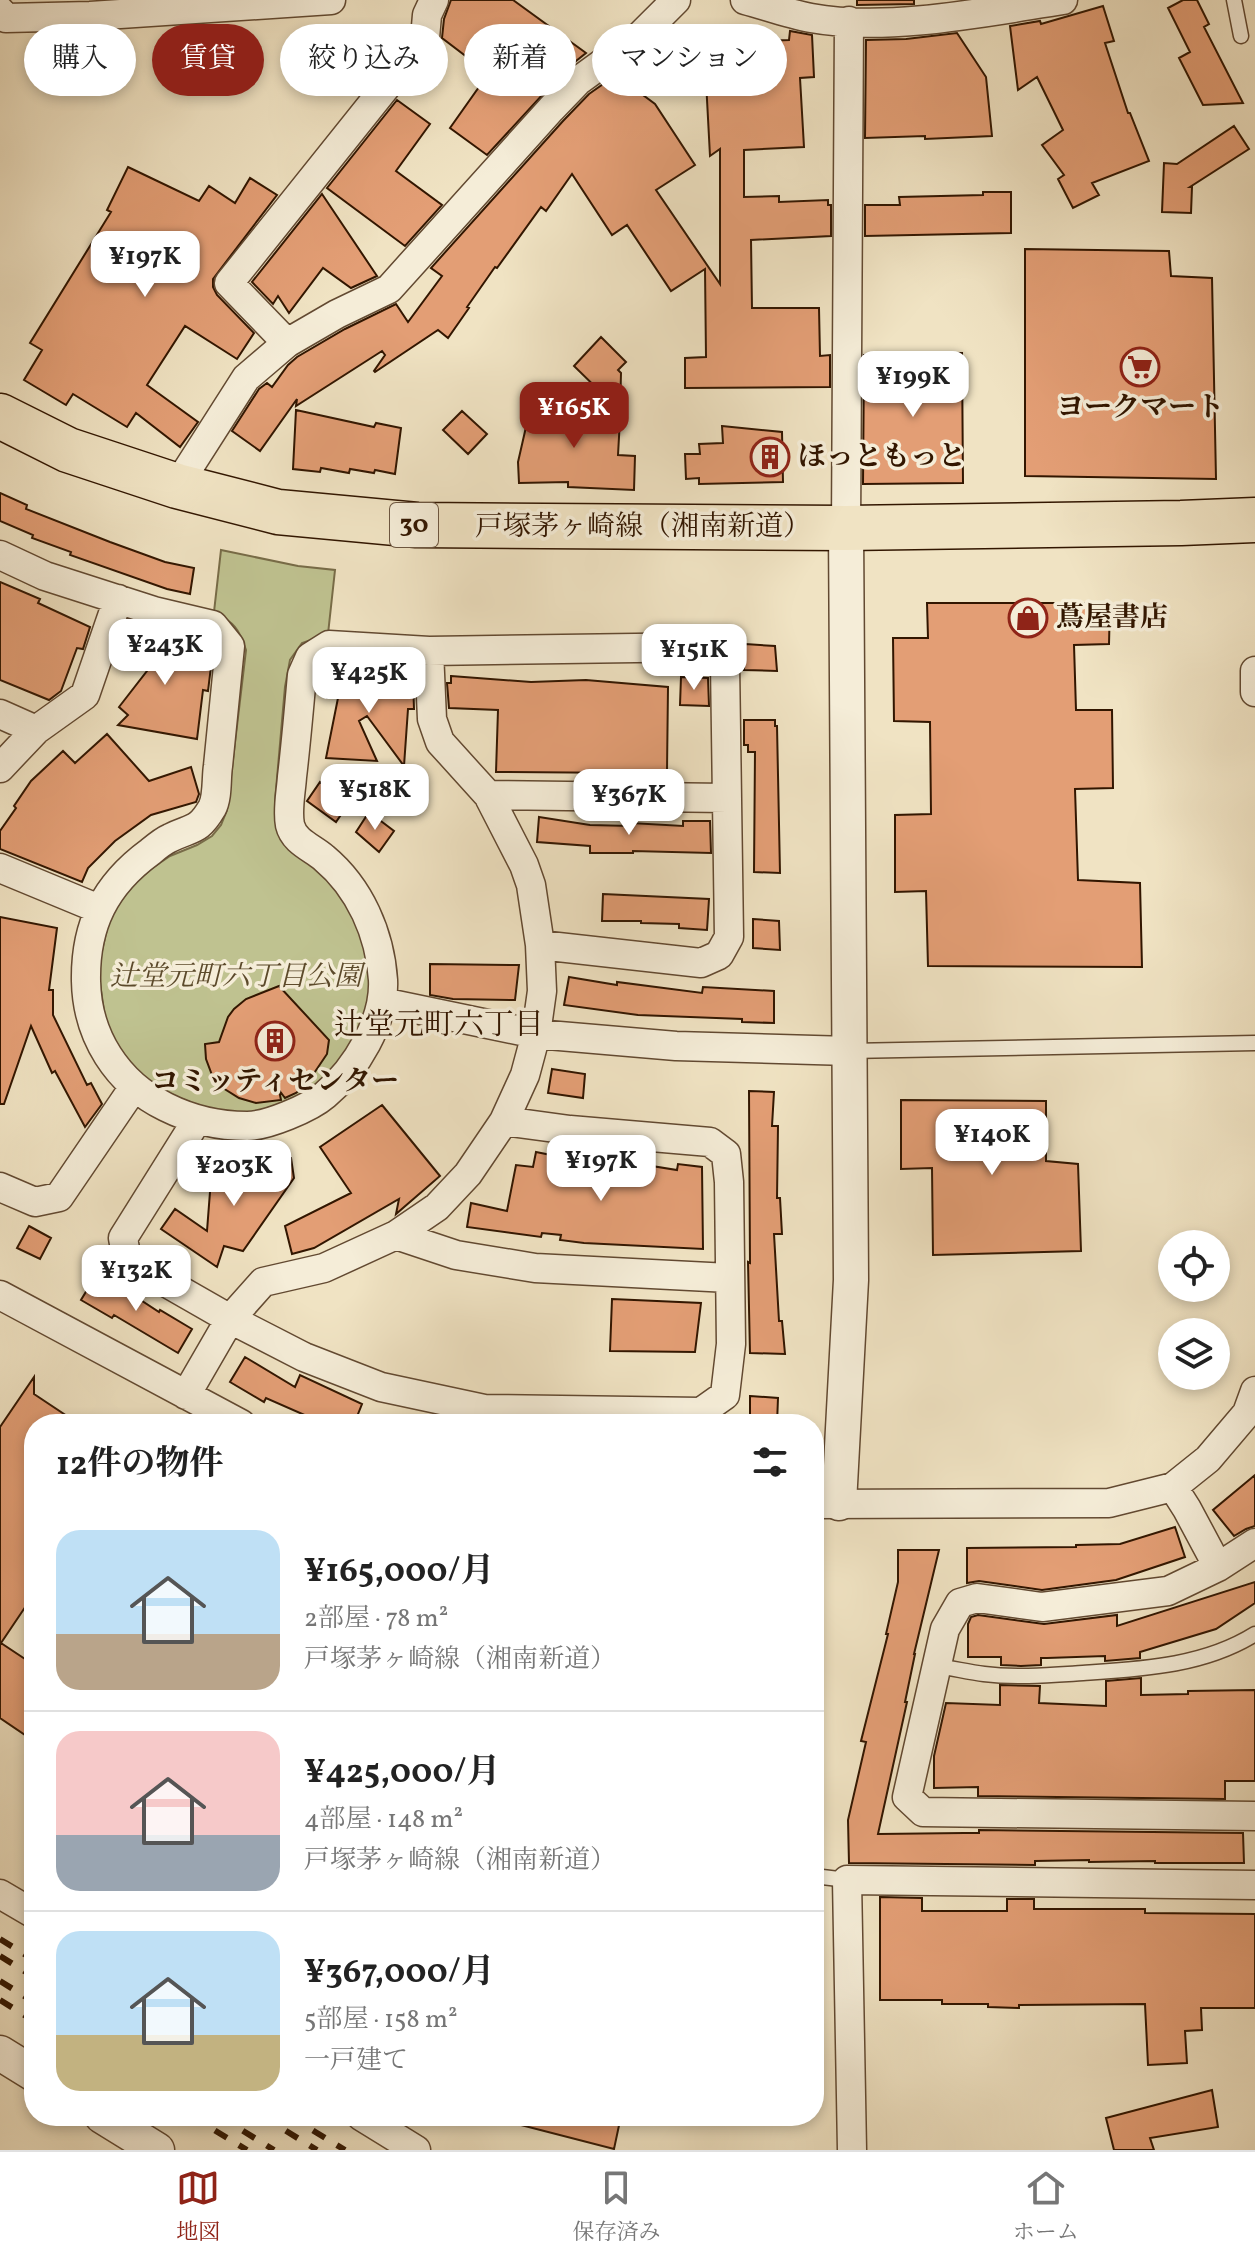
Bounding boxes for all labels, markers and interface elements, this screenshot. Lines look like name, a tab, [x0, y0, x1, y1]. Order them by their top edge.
chip: 購入	[24, 24, 136, 96]
chip: 賃貸	[152, 24, 264, 96]
chip: 絞り込み	[280, 24, 448, 96]
chip: 新着	[464, 24, 576, 96]
chip: マンション	[592, 24, 787, 96]
pin: ¥197K	[89, 231, 201, 299]
text: ¥197K	[109, 239, 181, 275]
supermarket icon: ヨークマート	[1119, 346, 1161, 388]
pin: ¥199K	[857, 351, 969, 419]
text: ¥199K	[876, 359, 950, 395]
pin: ¥165K	[518, 382, 630, 450]
place label: ヨークマート	[1056, 389, 1224, 428]
text: ¥165K	[538, 390, 610, 426]
building icon: ほっともっと	[749, 436, 791, 478]
place label: ほっともっと	[798, 438, 966, 477]
road number: 30	[390, 503, 438, 547]
street label: 戸塚茅ヶ崎線（湘南新道）	[475, 508, 811, 547]
shop icon: 蔦屋書店	[1007, 597, 1049, 639]
place label: 蔦屋書店	[1056, 599, 1168, 638]
pin: ¥243K	[109, 619, 221, 687]
pin: ¥151K	[638, 624, 750, 692]
text: ¥243K	[127, 627, 203, 663]
text: ¥151K	[660, 632, 728, 668]
pin: ¥425K	[313, 647, 425, 715]
text: ¥425K	[330, 655, 408, 691]
pin: ¥518K	[319, 764, 431, 832]
pin: ¥367K	[573, 769, 685, 837]
text: ¥518K	[339, 772, 411, 808]
text: ¥367K	[591, 777, 667, 813]
park label: 辻堂元町六丁目公園	[110, 958, 366, 997]
district label: 辻堂元町六丁目	[334, 1005, 544, 1047]
building icon: コミッティセンター	[254, 1020, 296, 1062]
place label: コミッティセンター	[151, 1063, 399, 1102]
pin: ¥140K	[936, 1109, 1048, 1177]
text: ¥140K	[954, 1117, 1030, 1153]
pin: ¥197K	[545, 1135, 657, 1203]
pin: ¥203K	[178, 1140, 290, 1208]
text: ¥197K	[565, 1143, 637, 1179]
text: ¥203K	[195, 1148, 273, 1184]
map controls	[1158, 1230, 1230, 1390]
button: locate	[1158, 1230, 1230, 1302]
pin: ¥132K	[80, 1245, 192, 1313]
text: ¥132K	[100, 1253, 172, 1289]
button: layers	[1158, 1318, 1230, 1390]
icon: filters	[748, 1440, 792, 1484]
text: 12件の物件	[56, 1442, 223, 1489]
text: ¥165,000/月	[304, 1549, 495, 1596]
icon: home	[120, 1562, 216, 1658]
text: 2部屋 · 78 m²	[304, 1601, 448, 1637]
text: 戸塚茅ヶ崎線（湘南新道）	[304, 1642, 616, 1678]
text: ¥425,000/月	[304, 1750, 501, 1797]
icon: home	[120, 1763, 216, 1859]
text: 4部屋 · 148 m²	[304, 1802, 463, 1838]
text: 戸塚茅ヶ崎線（湘南新道）	[304, 1843, 616, 1879]
text: ¥367,000/月	[304, 1950, 495, 1997]
icon: home	[120, 1963, 216, 2059]
text: 5部屋 · 158 m²	[304, 2002, 458, 2038]
text: 一戸建て	[304, 2043, 408, 2079]
tab: 地図	[176, 2166, 220, 2249]
tab: 保存済み	[572, 2166, 661, 2249]
tab: ホーム	[1013, 2166, 1079, 2249]

